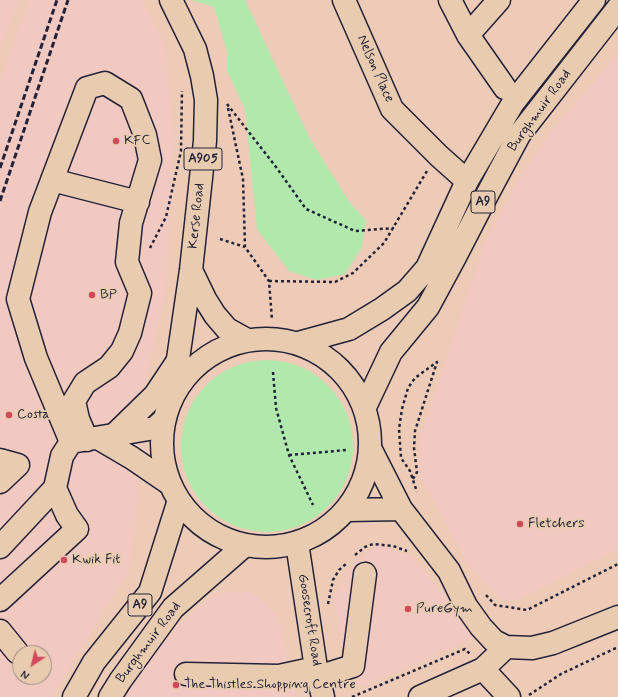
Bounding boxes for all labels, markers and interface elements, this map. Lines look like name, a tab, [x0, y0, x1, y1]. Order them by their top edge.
street label: Nelson Place	[353, 33, 397, 105]
street label: Burghmuir Road	[505, 67, 575, 155]
place label: KFC	[124, 133, 150, 149]
marker: KFC	[111, 136, 121, 146]
road number: A905	[184, 148, 222, 170]
street label: Kerse Road	[185, 182, 209, 250]
road number: A9	[471, 191, 495, 213]
place label: BP	[100, 287, 117, 303]
marker: BP	[87, 290, 97, 300]
place label: Costa	[17, 407, 50, 423]
marker: Costa	[4, 410, 14, 420]
place label: Fletchers	[528, 516, 585, 532]
marker: Fletchers	[515, 519, 525, 529]
place label: Kwik Fit	[72, 552, 121, 568]
marker: Kwik Fit	[59, 555, 69, 565]
street label: Goosecroft Road	[293, 573, 325, 667]
road number: A9	[128, 594, 152, 616]
street label: Burghmuir Road	[113, 599, 185, 687]
place label: PureGym	[416, 601, 473, 617]
marker: PureGym	[403, 604, 413, 614]
north arrow	[12, 645, 52, 685]
text: N	[19, 666, 33, 682]
place label: The Thistles Shopping Centre	[184, 677, 356, 693]
marker: The Thistles Shopping Centre	[171, 680, 181, 690]

